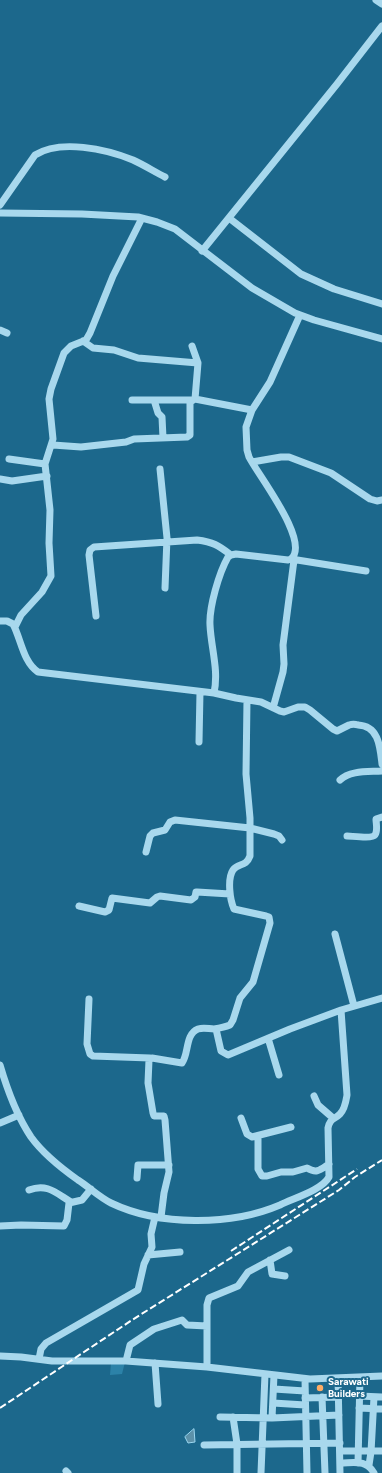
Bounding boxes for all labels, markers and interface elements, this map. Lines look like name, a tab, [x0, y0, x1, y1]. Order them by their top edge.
place label: Sarawati Builders	[328, 1376, 369, 1400]
marker: Sarawati Builders	[315, 1383, 325, 1393]

